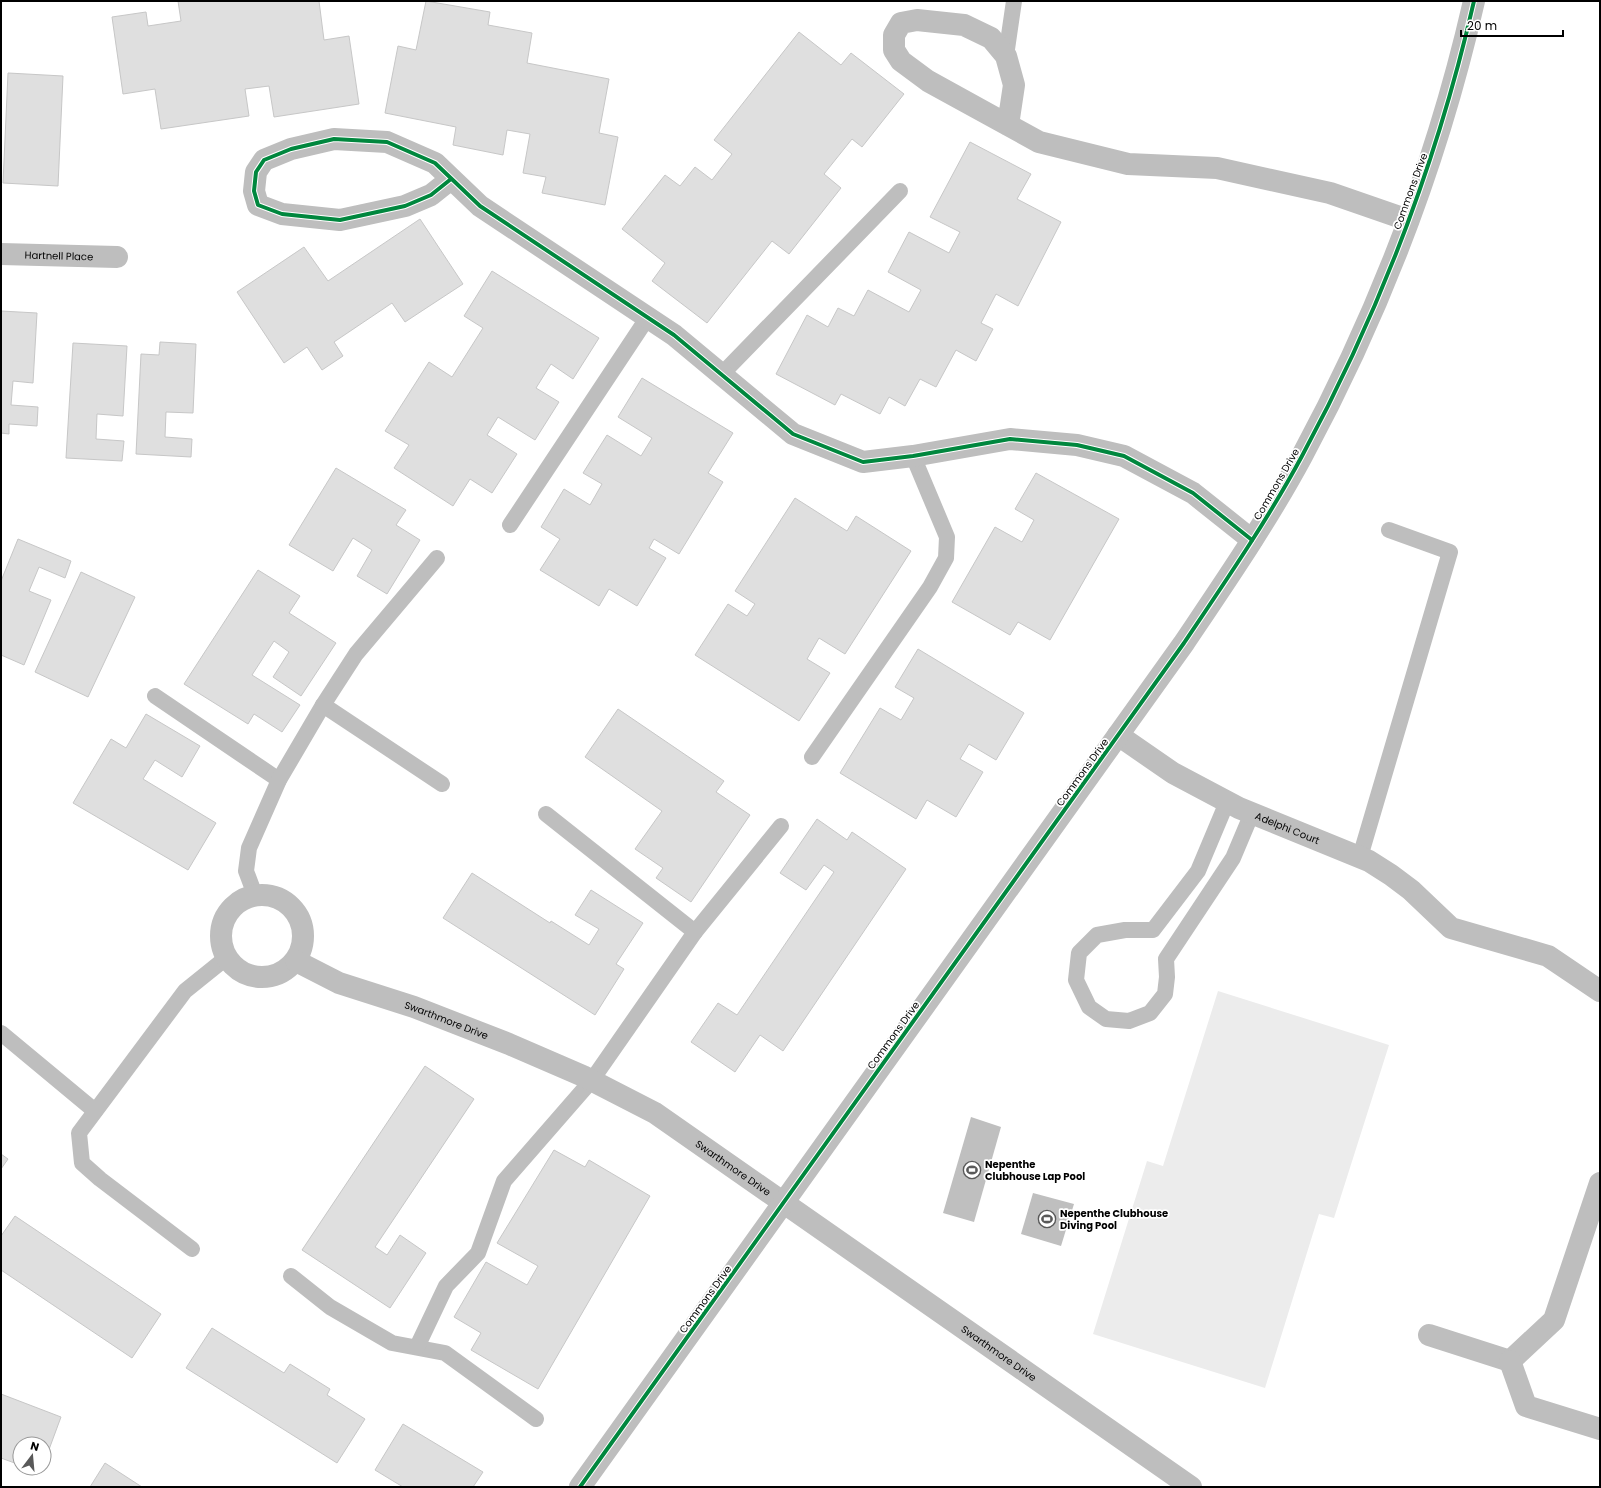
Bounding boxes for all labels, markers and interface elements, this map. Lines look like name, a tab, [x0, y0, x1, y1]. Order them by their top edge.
scale bar	[1461, 12, 1563, 38]
text: 20 m	[1467, 17, 1497, 34]
street label: Commons Drive	[1390, 151, 1431, 232]
street label: Hartnell Place	[24, 248, 93, 264]
street label: Commons Drive	[1250, 446, 1303, 523]
street label: Commons Drive	[1053, 735, 1112, 809]
street label: Adelphi Court	[1253, 808, 1322, 848]
street label: Swarthmore Drive	[402, 997, 491, 1043]
street label: Commons Drive	[864, 998, 923, 1072]
street label: Swarthmore Drive	[692, 1136, 774, 1200]
place label: Nepenthe Clubhouse Lap Pool	[985, 1157, 1085, 1184]
sports icon: Nepenthe Clubhouse Lap Pool	[962, 1160, 982, 1180]
place label: Nepenthe Clubhouse Diving Pool	[1060, 1206, 1168, 1233]
sports icon: Nepenthe Clubhouse Diving Pool	[1037, 1209, 1057, 1229]
street label: Commons Drive	[676, 1262, 735, 1336]
street label: Swarthmore Drive	[958, 1322, 1039, 1385]
north arrow	[12, 1436, 52, 1476]
text: N	[29, 1438, 41, 1455]

